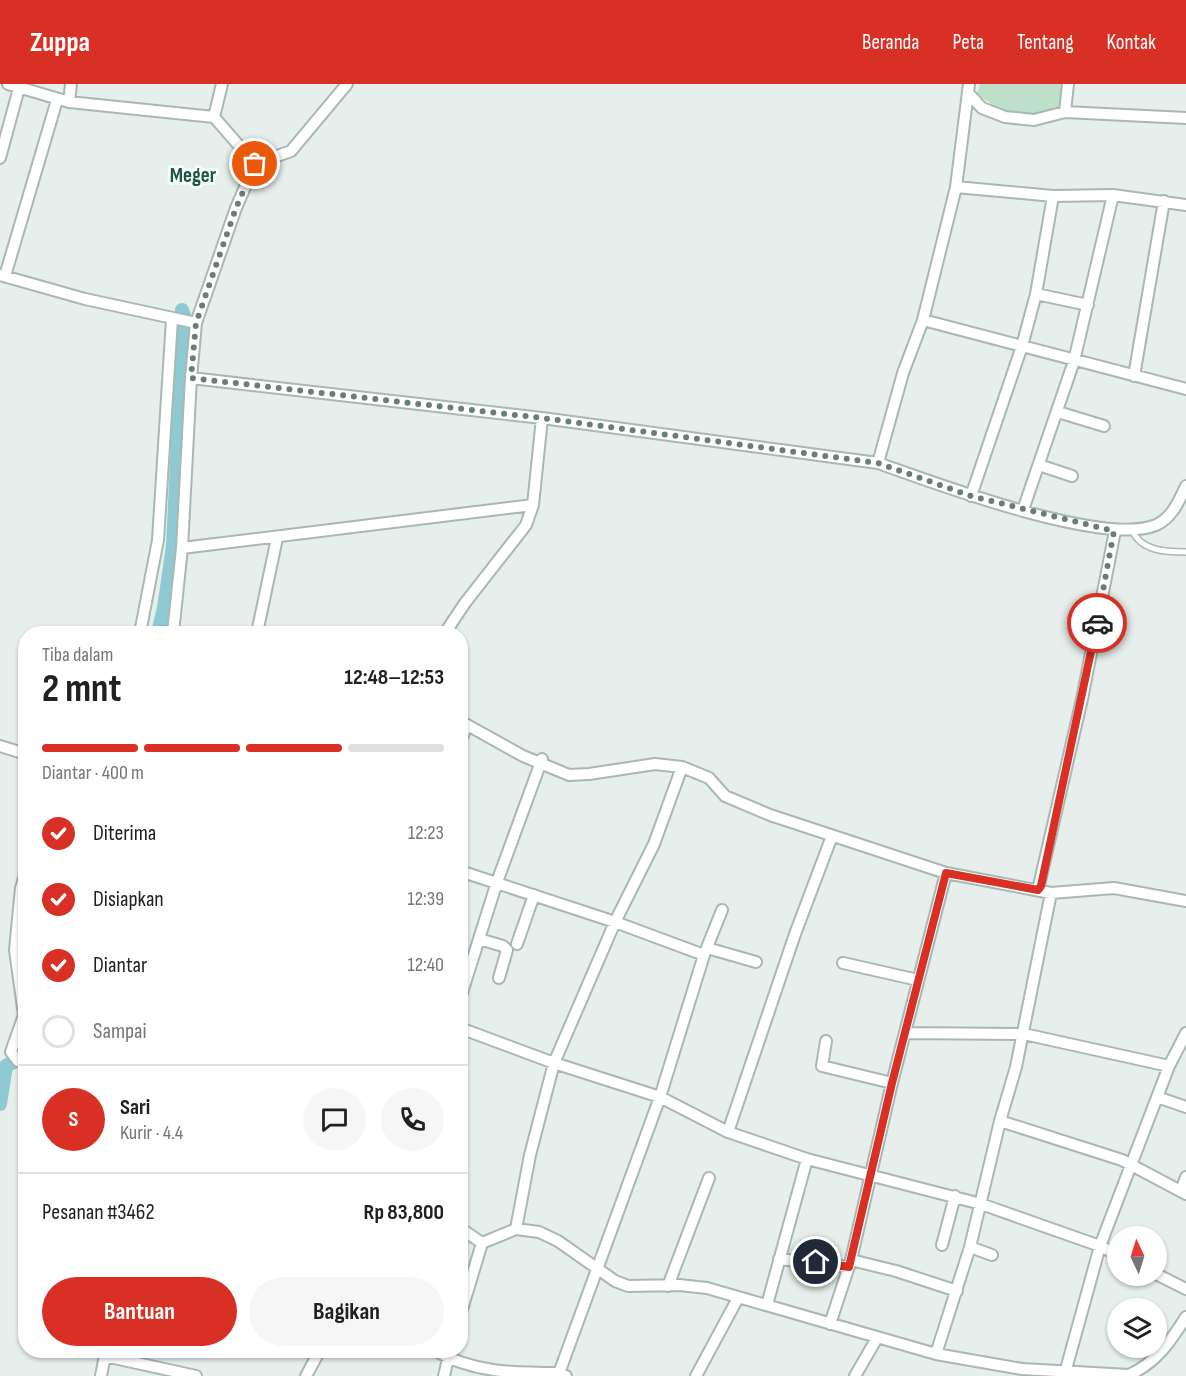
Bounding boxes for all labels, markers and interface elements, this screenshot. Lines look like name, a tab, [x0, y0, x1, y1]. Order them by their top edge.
text: Zuppa	[30, 26, 90, 59]
text: Beranda	[862, 30, 919, 55]
text: Peta	[952, 30, 984, 55]
text: Tentang	[1017, 30, 1074, 55]
text: Kontak	[1107, 30, 1156, 55]
pin	[229, 138, 280, 189]
icon: bag	[238, 147, 271, 180]
district label: Meger	[170, 163, 217, 188]
courier	[1067, 593, 1127, 653]
icon: car	[1081, 607, 1114, 640]
text: Tiba dalam	[42, 643, 113, 667]
text: 12:48–12:53	[344, 664, 444, 691]
text: 2 mnt	[42, 666, 121, 713]
text: Diantar · 400 m	[42, 761, 144, 785]
icon: check	[42, 817, 75, 850]
text: Diterima	[93, 820, 156, 847]
text: 12:23	[408, 821, 444, 845]
icon: check	[42, 883, 75, 916]
text: Disiapkan	[93, 886, 164, 913]
text: 12:39	[408, 887, 444, 911]
icon: check	[42, 949, 75, 982]
text: Diantar	[93, 952, 147, 979]
text: 12:40	[407, 953, 444, 977]
text: Sampai	[93, 1018, 147, 1045]
button: chat	[303, 1088, 366, 1151]
button: phone	[381, 1088, 444, 1151]
text: Sari	[120, 1094, 150, 1121]
text: S	[69, 1106, 78, 1133]
text: Kurir · 4.4	[120, 1121, 183, 1145]
text: Pesanan #3462	[42, 1199, 155, 1226]
text: Rp 83,800	[364, 1199, 444, 1226]
north arrow	[1107, 1226, 1167, 1286]
map controls	[1107, 1226, 1167, 1358]
pin	[790, 1236, 841, 1287]
icon: home	[799, 1245, 832, 1278]
button: Bantuan	[42, 1277, 237, 1346]
button: Bagikan	[249, 1277, 444, 1346]
button: layers	[1107, 1298, 1167, 1358]

